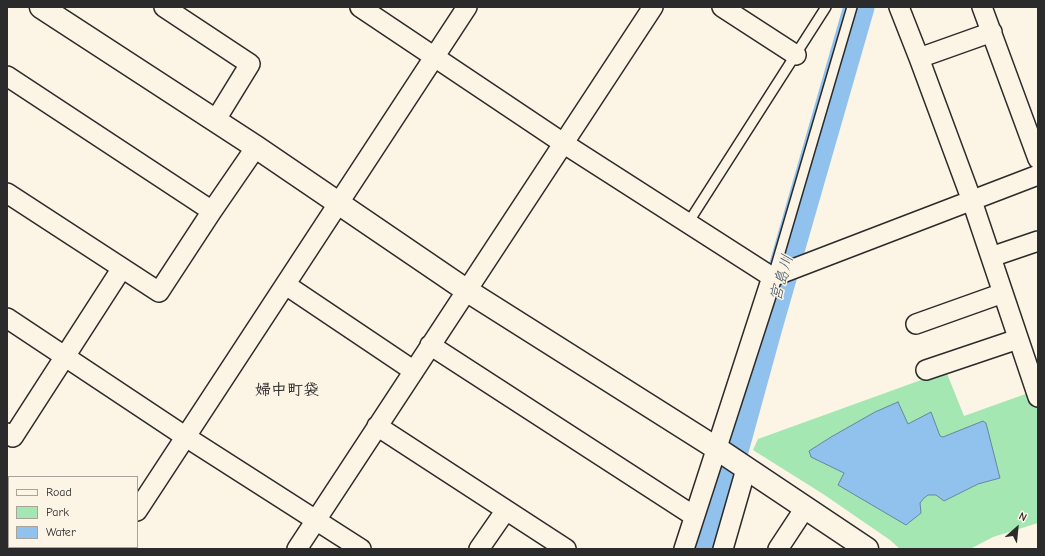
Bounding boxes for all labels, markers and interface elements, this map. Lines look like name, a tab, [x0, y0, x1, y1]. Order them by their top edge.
water label: 宮島川	[766, 252, 798, 304]
district label: 婦中町袋	[255, 380, 319, 400]
legend	[8, 476, 138, 548]
text: Road	[46, 485, 72, 499]
text: Park	[46, 505, 69, 519]
north arrow	[997, 508, 1037, 548]
text: N	[1017, 509, 1029, 524]
text: Water	[46, 525, 76, 539]

